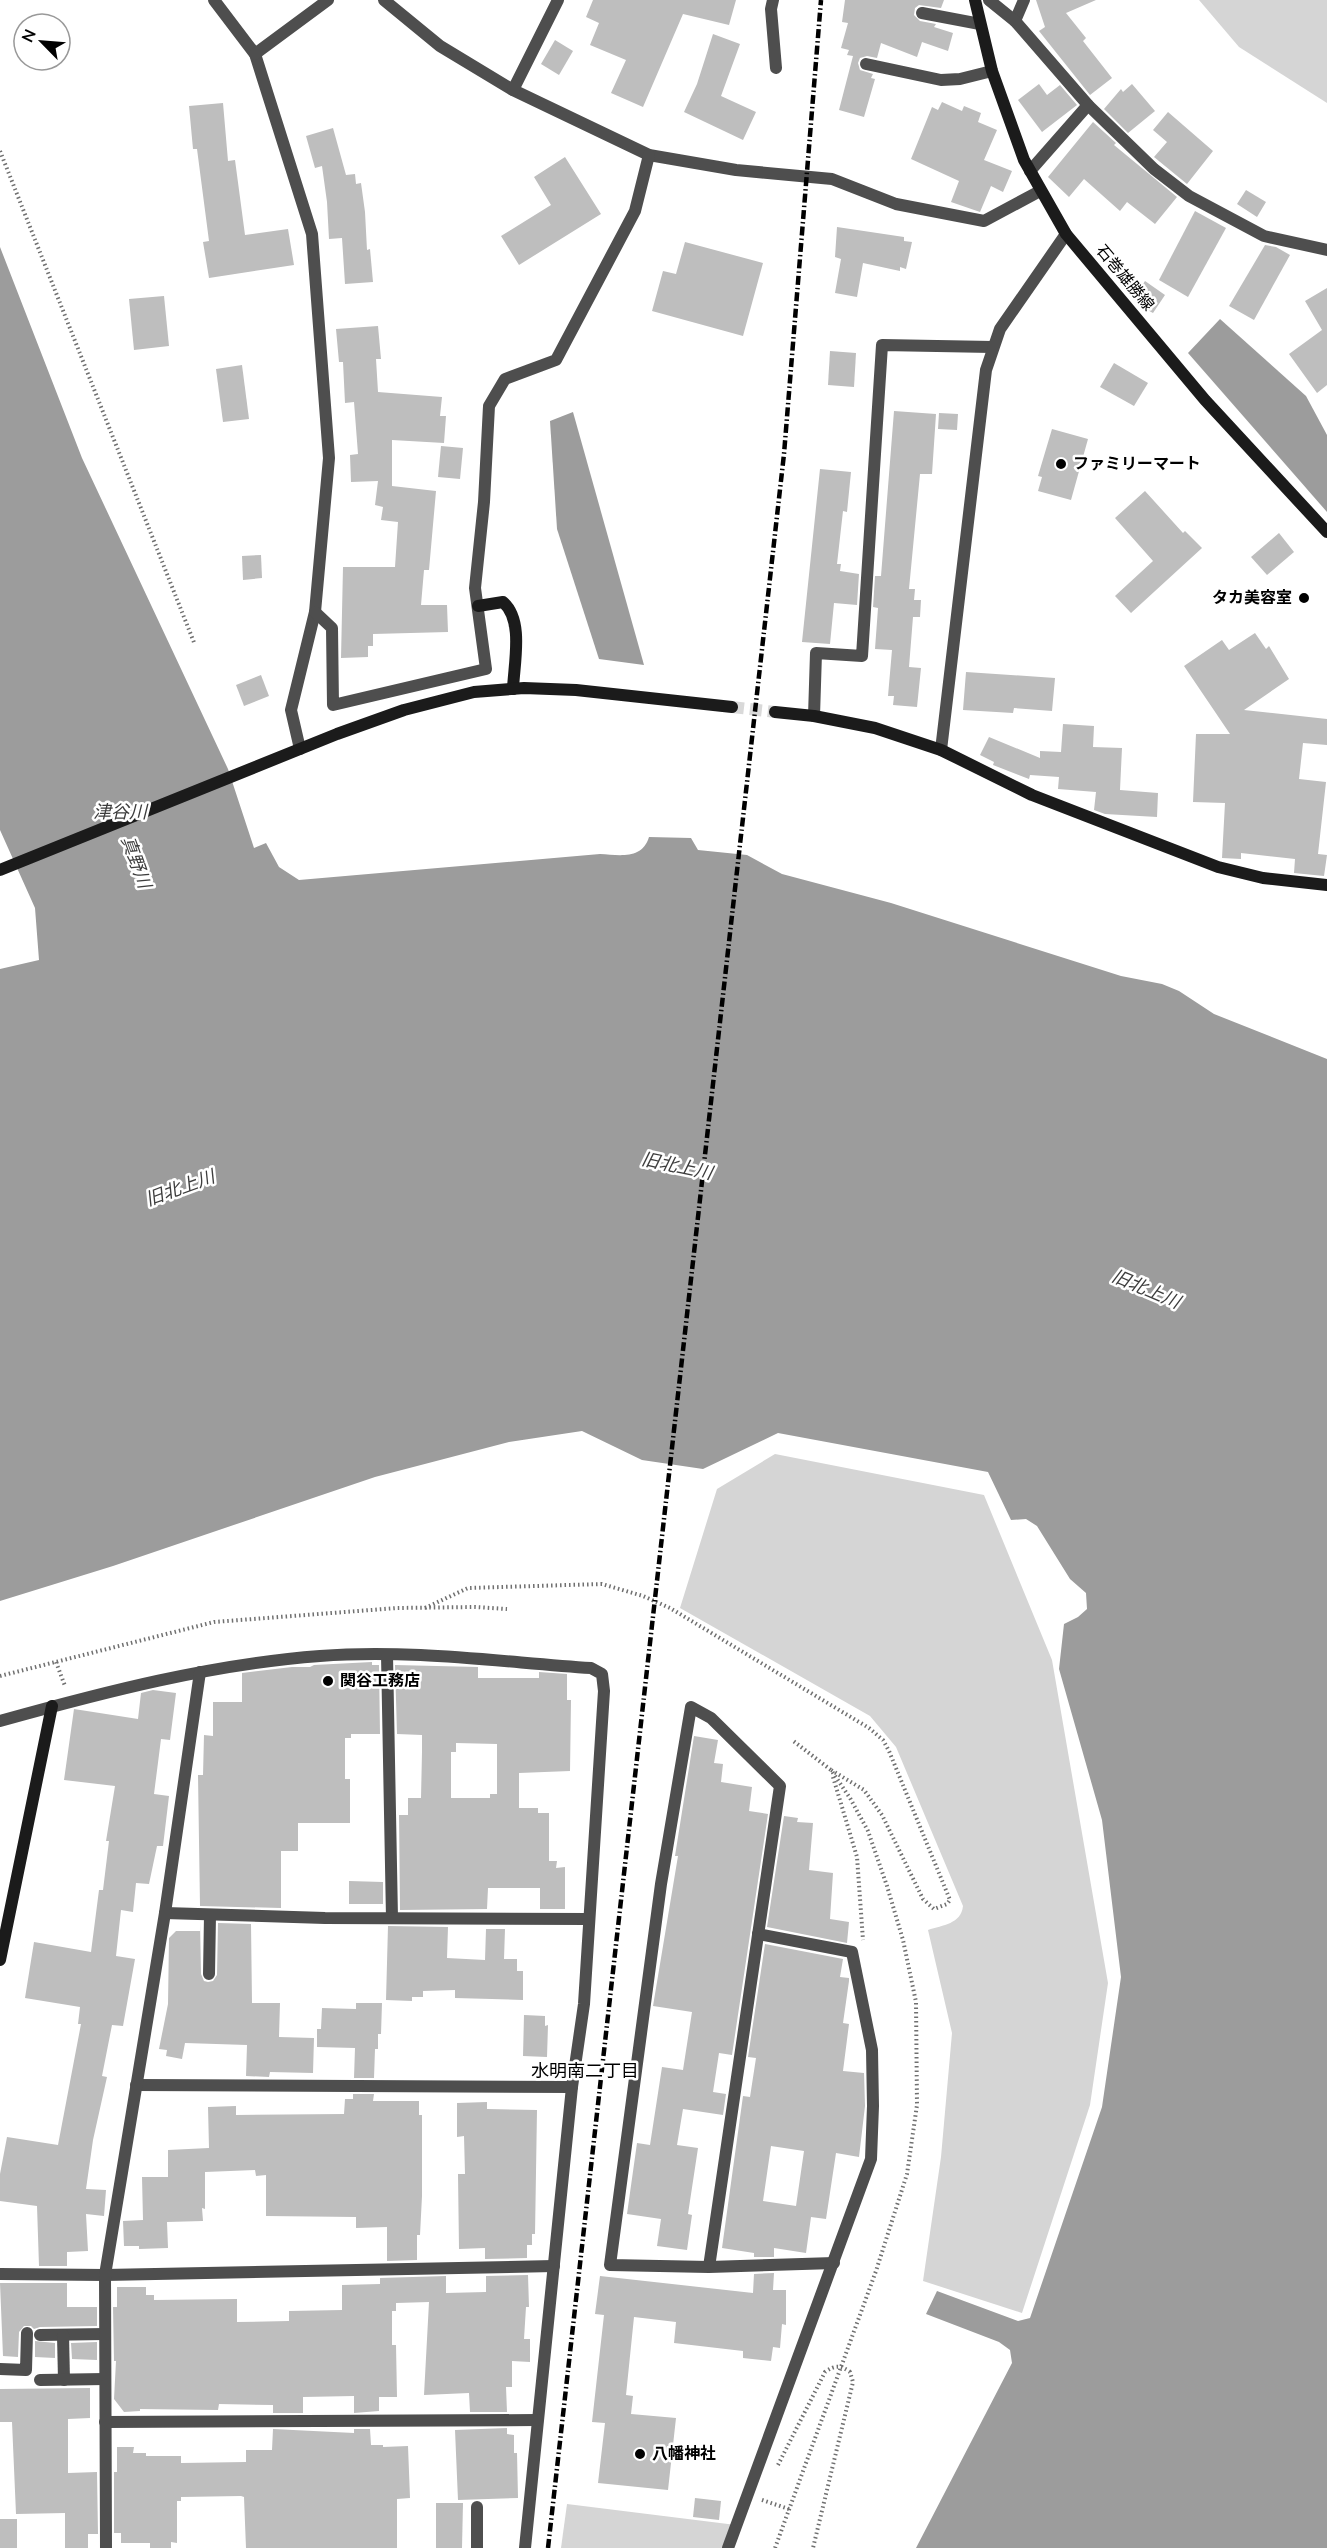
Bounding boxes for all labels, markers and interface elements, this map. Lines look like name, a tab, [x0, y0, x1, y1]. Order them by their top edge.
north arrow	[12, 12, 72, 72]
text: N	[17, 26, 42, 46]
street label: 石巻雄勝線	[1091, 240, 1159, 316]
place label: ファミリーマート	[1073, 453, 1201, 475]
marker: ファミリーマート	[1054, 457, 1068, 471]
place label: タカ美容室	[1212, 587, 1292, 609]
marker: タカ美容室	[1297, 591, 1311, 605]
water label: 津谷川	[93, 800, 149, 824]
water label: 真野川	[115, 833, 157, 893]
water label: 旧北上川	[639, 1147, 717, 1186]
water label: 旧北上川	[142, 1164, 220, 1212]
water label: 旧北上川	[1108, 1264, 1186, 1315]
place label: 関谷工務店	[340, 1670, 420, 1692]
marker: 関谷工務店	[321, 1674, 335, 1688]
district label: 水明南二丁目	[531, 2059, 639, 2083]
place label: 八幡神社	[652, 2443, 716, 2465]
marker: 八幡神社	[633, 2447, 647, 2461]

